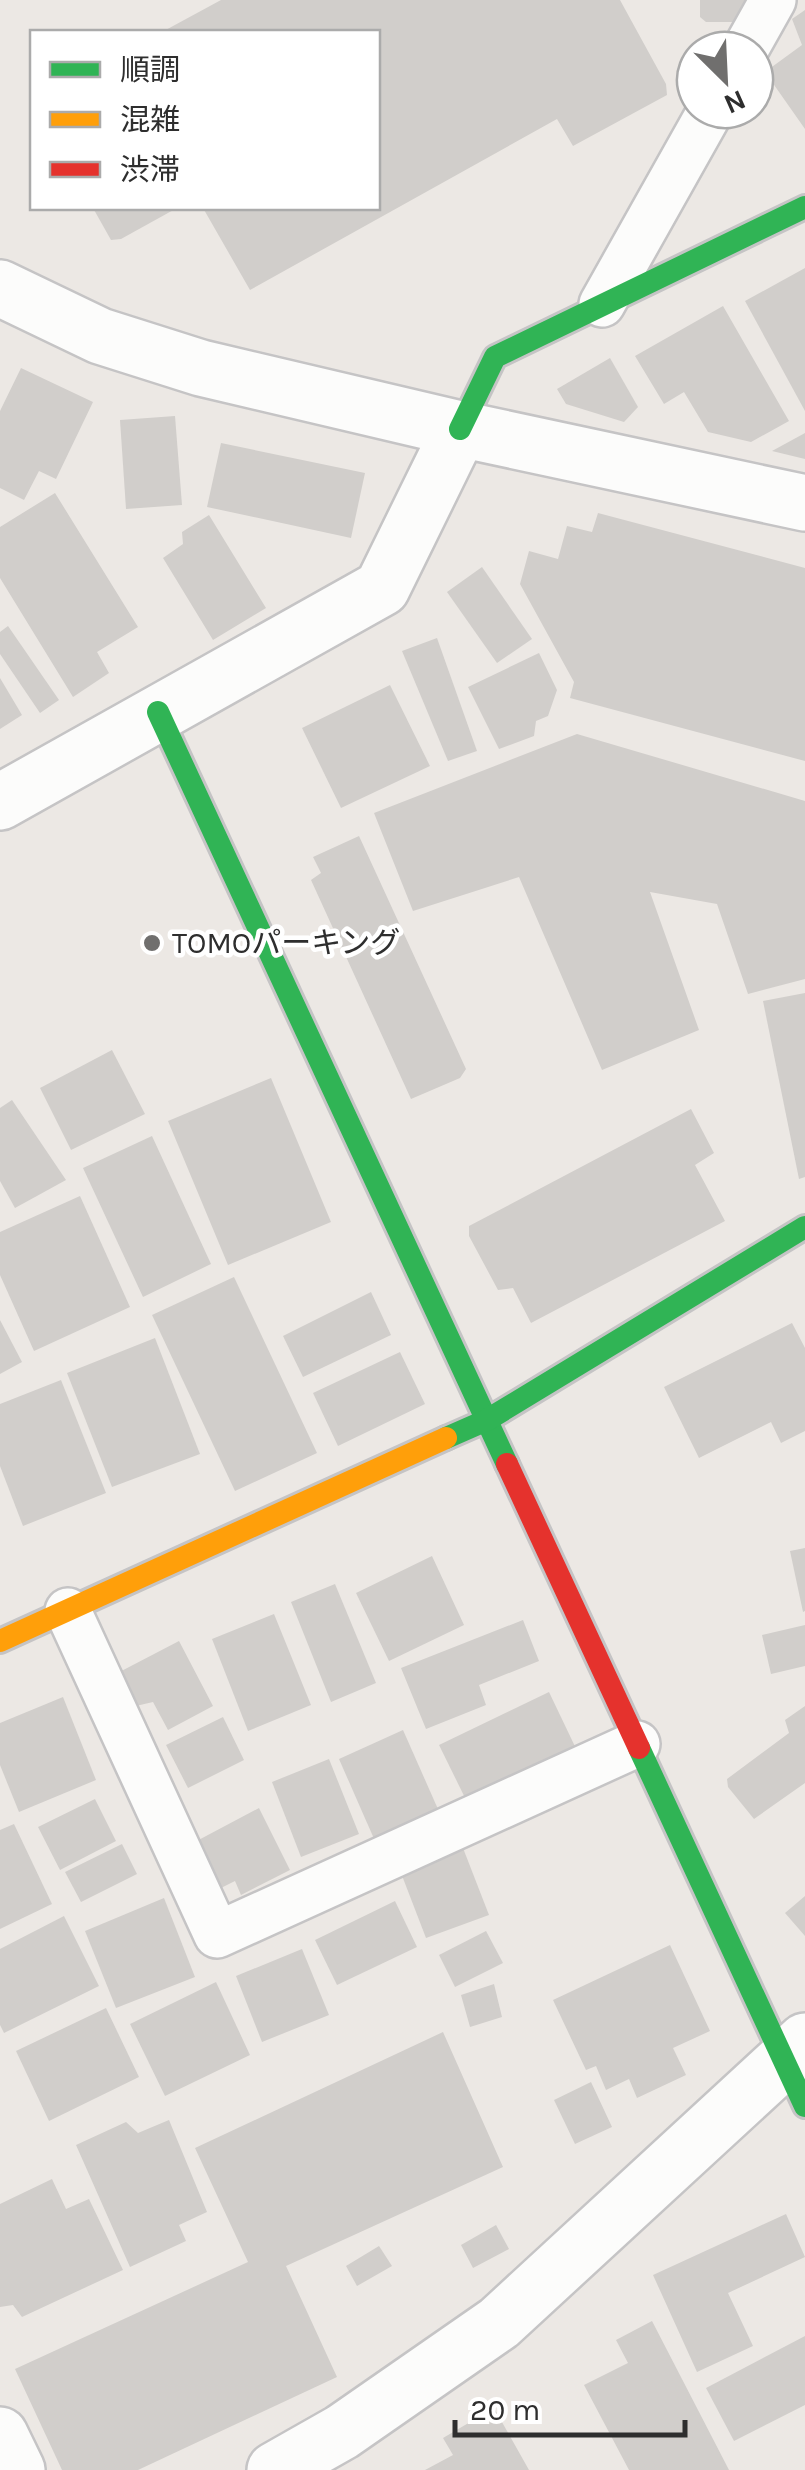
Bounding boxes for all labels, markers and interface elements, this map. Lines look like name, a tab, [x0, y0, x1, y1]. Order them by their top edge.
legend	[30, 30, 380, 210]
north arrow	[675, 30, 775, 130]
text: 順調	[120, 52, 180, 88]
text: N	[719, 83, 751, 122]
text: 混雑	[120, 102, 180, 138]
text: 渋滞	[120, 152, 180, 188]
place label: TOMOパーキング	[172, 925, 400, 961]
marker: TOMOパーキング	[141, 932, 163, 954]
scale bar	[455, 2375, 685, 2437]
text: 20 m	[470, 2392, 540, 2428]

